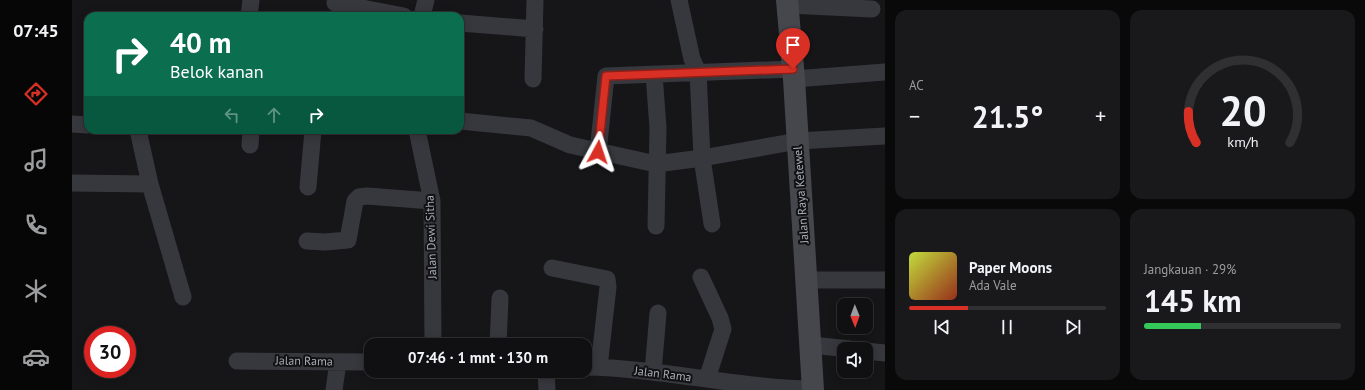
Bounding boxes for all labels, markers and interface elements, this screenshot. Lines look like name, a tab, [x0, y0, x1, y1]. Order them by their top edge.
text: 07:45	[13, 19, 59, 42]
text: 40 m	[170, 24, 231, 61]
icon: right	[104, 28, 156, 80]
pin	[776, 28, 810, 69]
icon: arrive	[782, 34, 804, 56]
text: Belok kanan	[170, 60, 264, 83]
text: AC	[909, 77, 924, 94]
icon: directions	[22, 80, 50, 108]
text: 20	[1219, 83, 1266, 136]
text: 21.5°	[972, 97, 1043, 136]
text: −	[909, 102, 920, 130]
text: +	[1095, 102, 1106, 130]
icon: left	[221, 104, 243, 126]
icon: ahead	[263, 104, 285, 126]
icon: right	[305, 104, 327, 126]
position arrow	[577, 131, 619, 173]
text: km/h	[1227, 131, 1258, 150]
street label: Jalan Raya Ketewel	[790, 145, 811, 245]
icon: music	[22, 146, 50, 174]
street label: Jalan Dewi Sitha	[422, 195, 439, 280]
icon: phone	[22, 211, 50, 239]
text: Paper Moons	[969, 258, 1052, 277]
text: Jangkauan · 29%	[1144, 261, 1236, 278]
icon: climate	[22, 277, 50, 305]
text: Ada Vale	[969, 277, 1017, 294]
text: 145 km	[1144, 281, 1242, 320]
north arrow	[837, 298, 873, 334]
map controls	[837, 298, 873, 378]
icon: previous	[931, 316, 953, 338]
icon: pause	[996, 316, 1018, 338]
icon: next	[1062, 316, 1084, 338]
speed limit sign: 30	[84, 326, 136, 378]
button: sound	[837, 342, 873, 378]
icon: car	[22, 343, 50, 371]
text: 07:46 · 1 mnt · 130 m	[408, 348, 548, 367]
street label: Jalan Rama	[274, 352, 333, 369]
street label: Jalan Rama	[633, 362, 692, 384]

